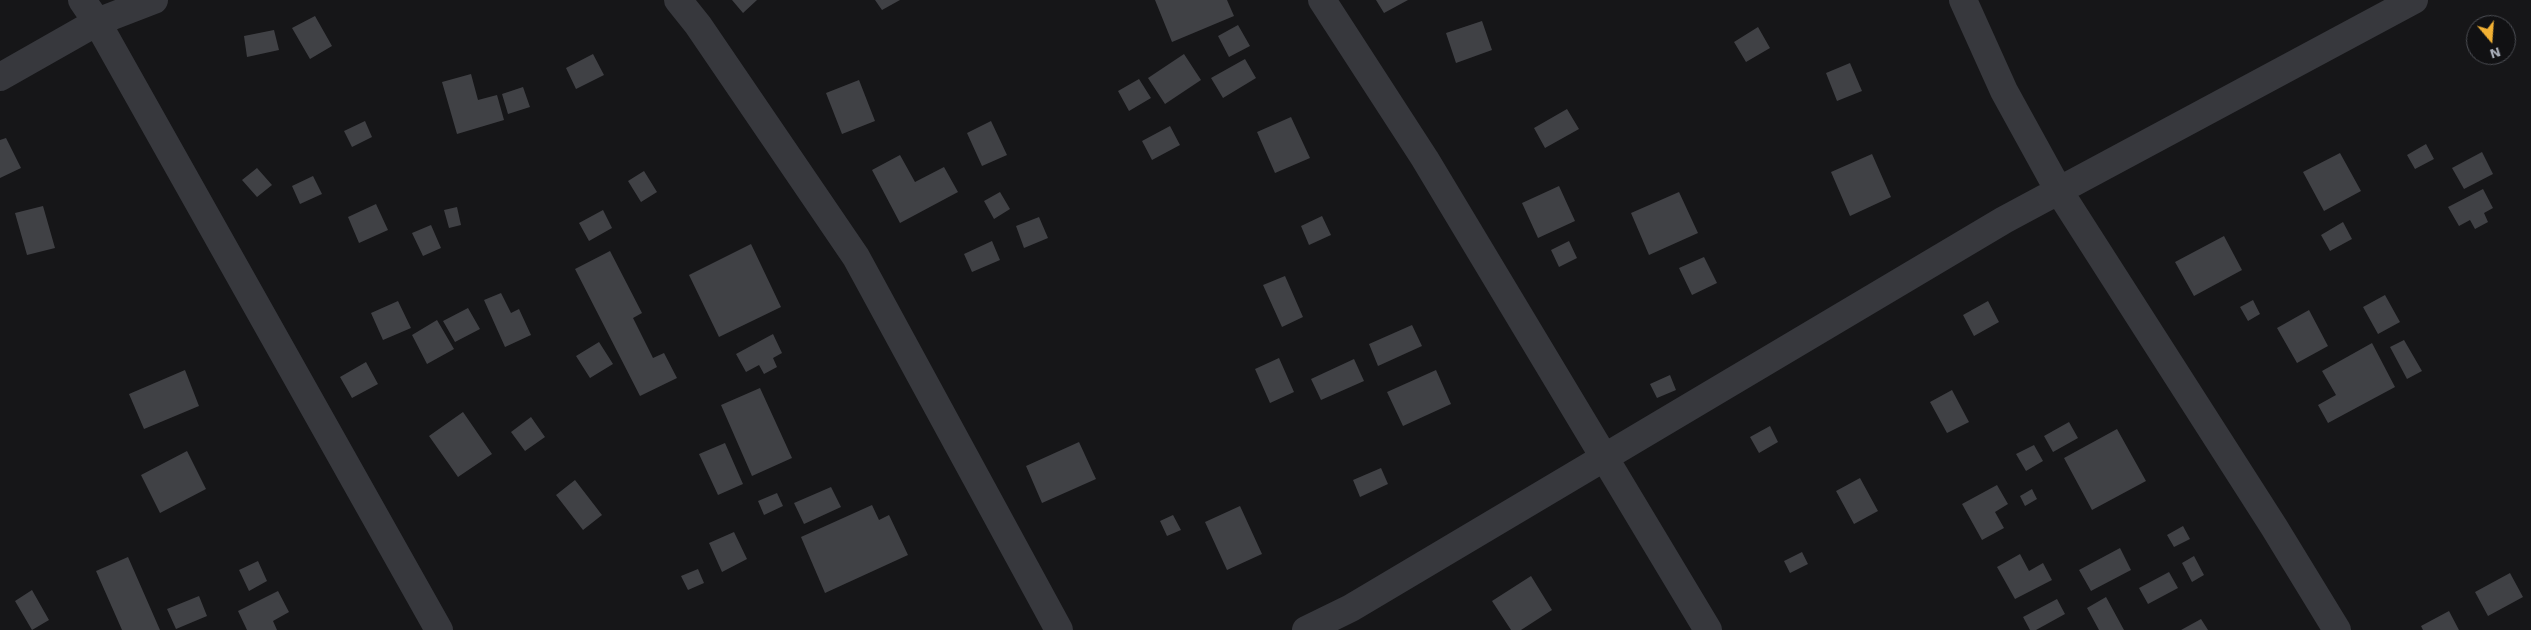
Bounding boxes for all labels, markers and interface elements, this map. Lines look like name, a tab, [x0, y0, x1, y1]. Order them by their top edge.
north arrow	[2466, 15, 2516, 65]
text: N	[2488, 44, 2503, 63]

